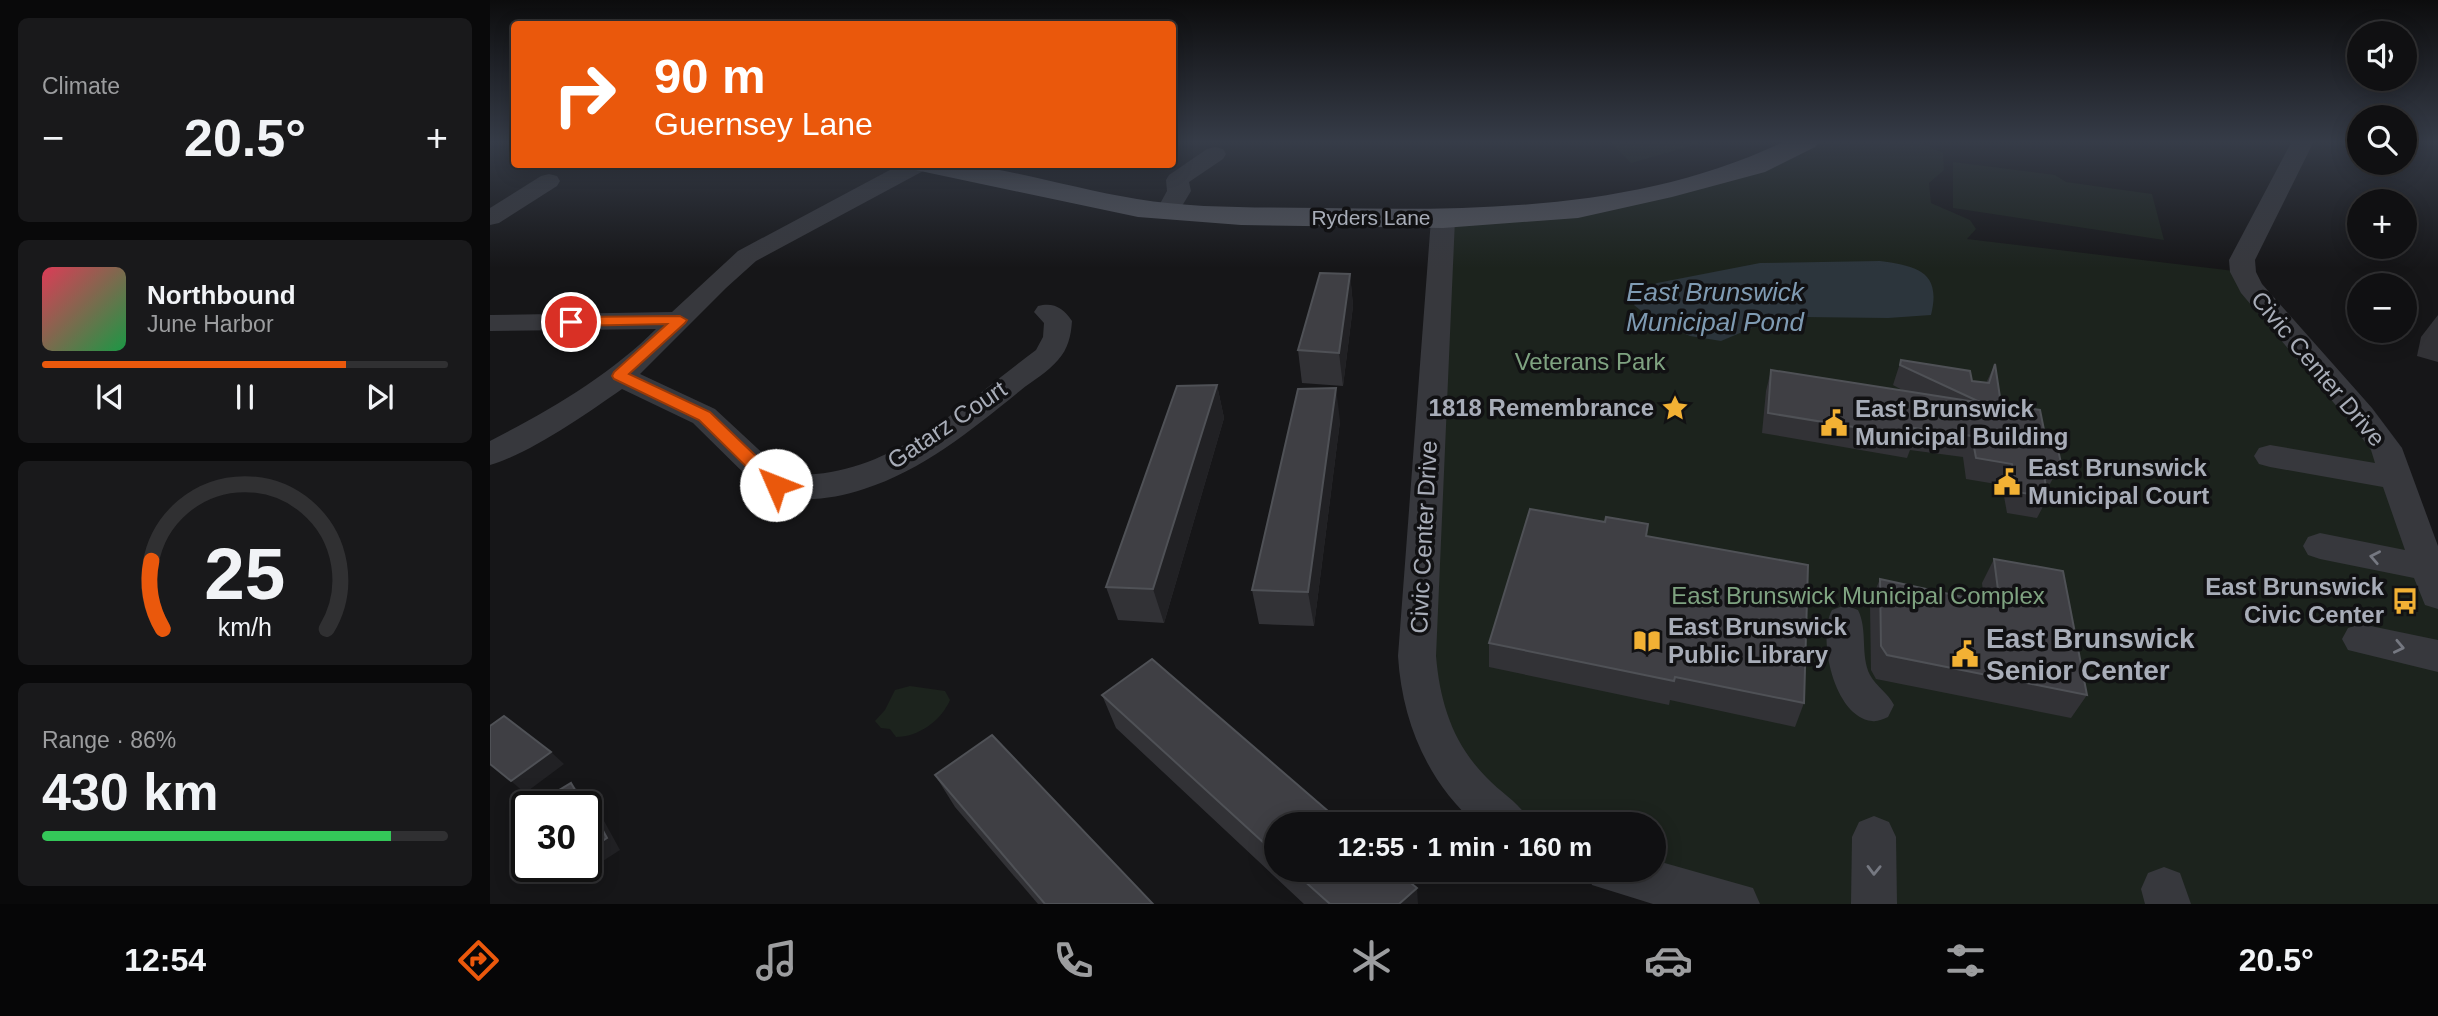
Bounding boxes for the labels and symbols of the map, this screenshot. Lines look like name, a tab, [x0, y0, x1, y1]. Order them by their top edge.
street label: Ryders Lane	[1311, 206, 1431, 229]
water label: East Brunswick Municipal Pond	[1626, 277, 1806, 337]
street label: Civic Center Drive	[2246, 286, 2391, 451]
pin	[541, 292, 601, 352]
park label: Veterans Park	[1515, 348, 1666, 375]
street label: Gatarz Court	[882, 375, 1011, 474]
place icon: 1818 Remembrance	[1660, 393, 1690, 423]
place label: 1818 Remembrance	[1429, 394, 1654, 421]
place label: East Brunswick Municipal Building	[1855, 395, 2068, 450]
public building icon: East Brunswick Municipal Building	[1819, 408, 1849, 438]
street label: Civic Center Drive	[1405, 440, 1442, 634]
position arrow	[739, 448, 813, 522]
place label: East Brunswick Municipal Court	[2028, 454, 2209, 509]
public building icon: East Brunswick Municipal Court	[1992, 467, 2022, 497]
one-way arrow	[2369, 550, 2381, 565]
place label: East Brunswick Civic Center	[2205, 573, 2385, 628]
park label: East Brunswick Municipal Complex	[1671, 582, 2045, 609]
bus stop icon: East Brunswick Civic Center	[2390, 586, 2420, 616]
place label: East Brunswick Public Library	[1668, 613, 1847, 668]
place label: East Brunswick Senior Center	[1986, 623, 2195, 686]
library icon: East Brunswick Public Library	[1632, 626, 1662, 656]
public building icon: East Brunswick Senior Center	[1950, 639, 1980, 669]
one-way arrow	[2393, 639, 2405, 654]
speed limit sign: 30	[511, 791, 602, 882]
one-way arrow	[1866, 866, 1882, 876]

